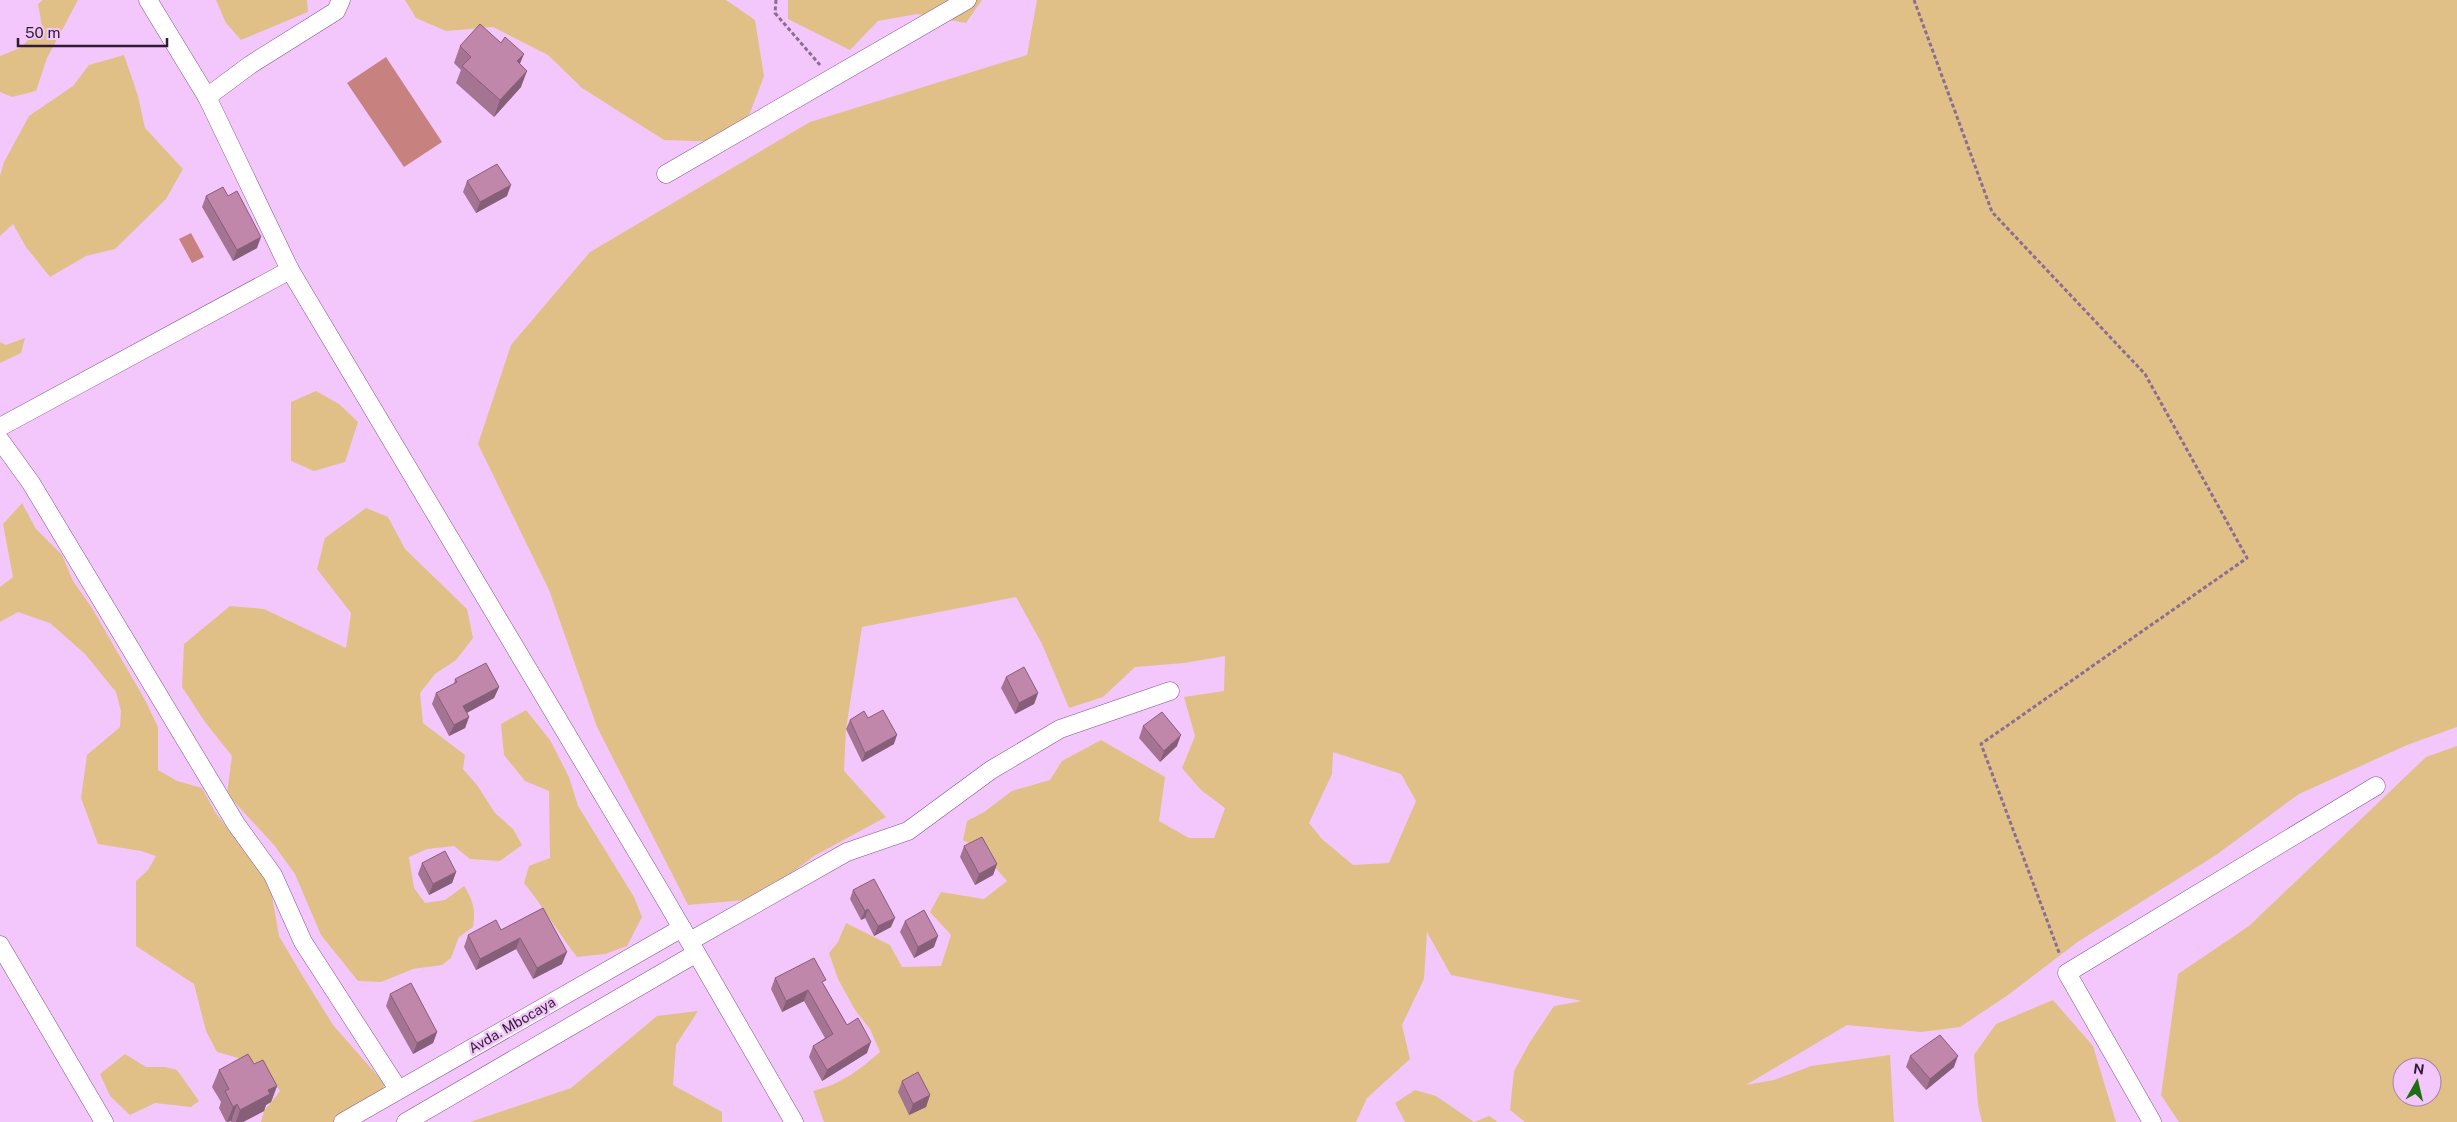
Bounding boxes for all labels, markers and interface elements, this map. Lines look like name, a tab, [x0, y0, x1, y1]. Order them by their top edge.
scale bar	[18, 15, 166, 47]
text: 50 m	[25, 24, 60, 41]
street label: Avda. Mbocaya	[466, 994, 558, 1056]
north arrow	[2392, 1057, 2442, 1107]
text: N	[2412, 1060, 2425, 1078]

